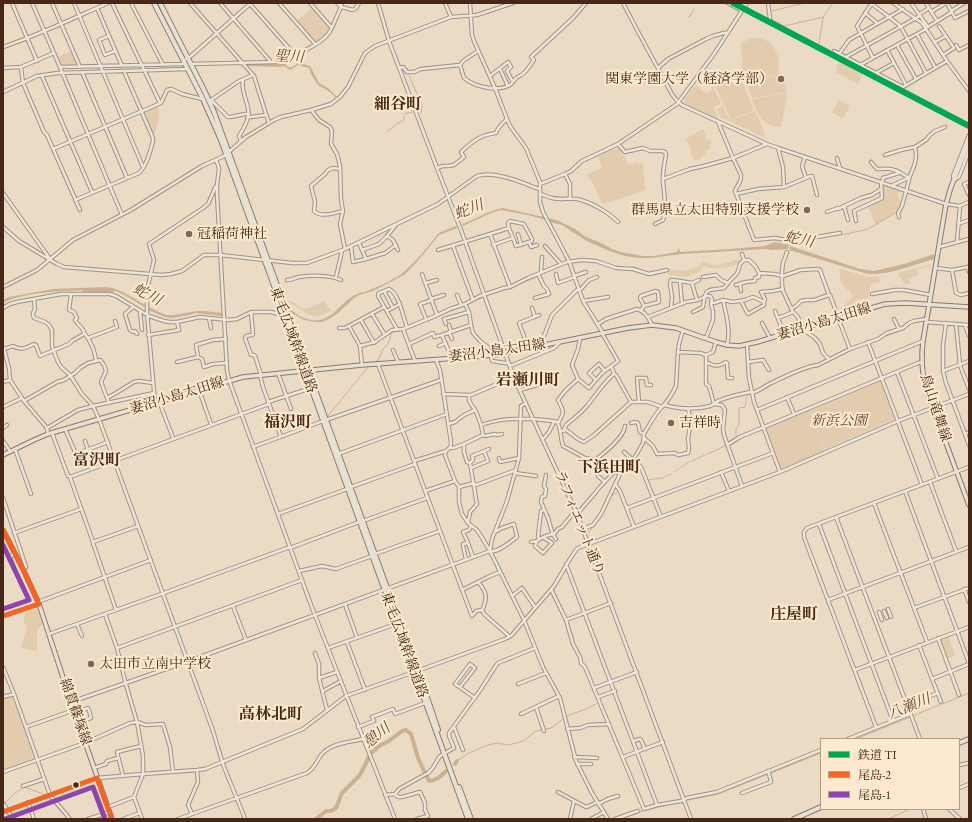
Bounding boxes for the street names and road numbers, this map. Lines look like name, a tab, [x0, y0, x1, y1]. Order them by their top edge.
street label: 東毛広域幹線道路	[266, 285, 320, 395]
street label: 妻沼小島太田線	[775, 300, 873, 344]
street label: 妻沼小島太田線	[447, 336, 547, 366]
street label: 鳥山竜舞線	[916, 372, 954, 444]
street label: 妻沼小島太田線	[128, 374, 226, 418]
street label: ラフィエット通り	[550, 468, 608, 578]
street label: 東毛広域幹線道路	[377, 590, 431, 700]
street label: 綿貫篠塚線	[56, 676, 94, 748]

